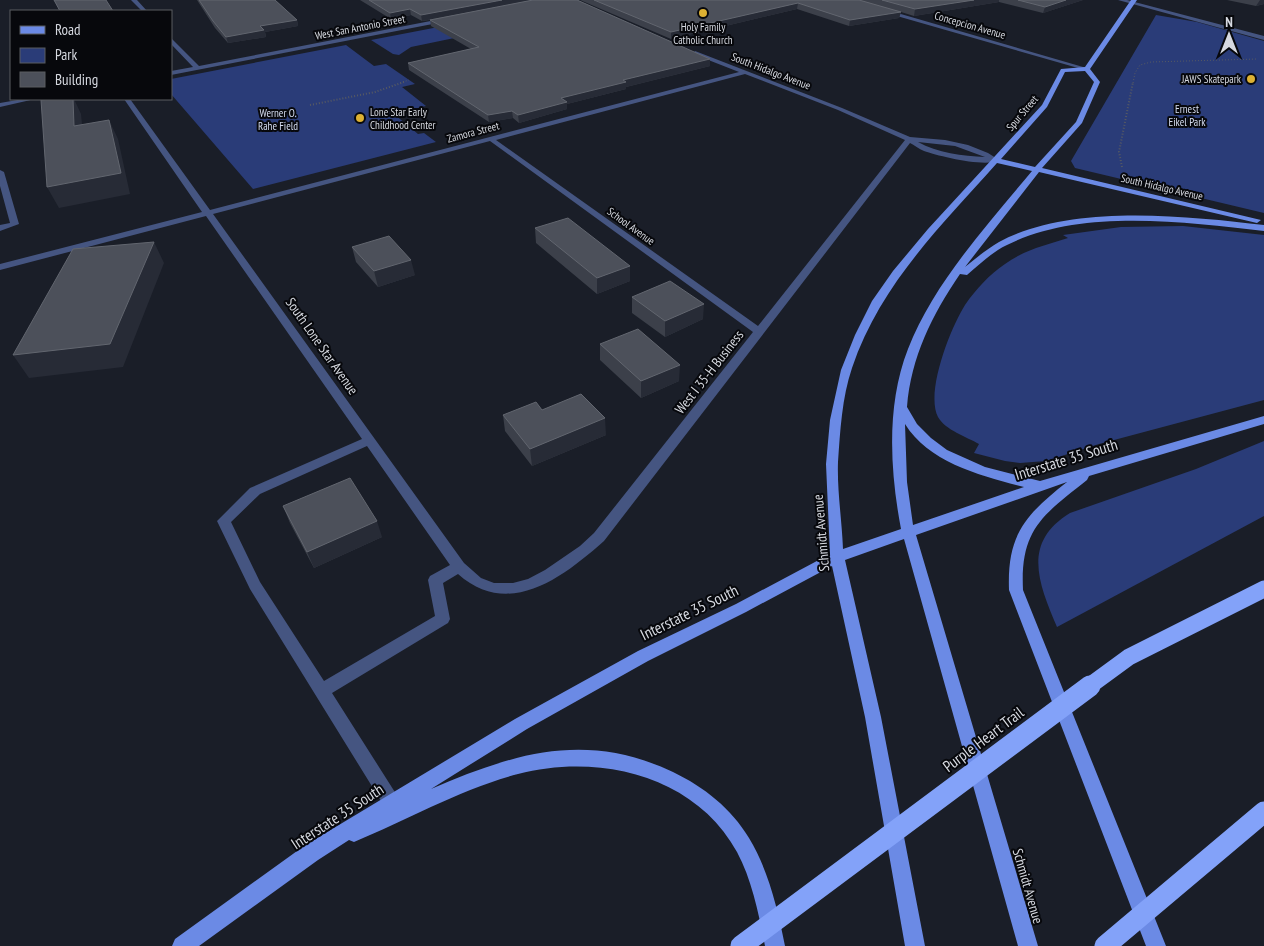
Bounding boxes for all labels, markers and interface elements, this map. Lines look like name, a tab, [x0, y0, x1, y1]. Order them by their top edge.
marker: Holy Family Catholic Church	[697, 7, 709, 19]
street label: Concepcion Avenue	[933, 8, 1008, 42]
legend	[10, 10, 172, 100]
north arrow	[1204, 10, 1254, 60]
street label: West San Antonio Street	[314, 11, 406, 43]
text: N	[1225, 13, 1233, 31]
text: Road	[55, 20, 81, 39]
place label: Holy Family Catholic Church	[673, 20, 733, 47]
text: Park	[55, 45, 77, 64]
street label: South Hidalgo Avenue	[729, 49, 813, 93]
text: Building	[55, 70, 98, 89]
place label: JAWS Skatepark	[1181, 72, 1242, 86]
marker: JAWS Skatepark	[1245, 73, 1257, 85]
street label: Spur Street	[1003, 92, 1041, 134]
park label: Ernest Eikel Park	[1168, 102, 1206, 129]
place label: Lone Star Early Childhood Center	[370, 105, 436, 132]
park label: Werner O. Rahe Field	[258, 106, 298, 133]
marker: Lone Star Early Childhood Center	[354, 112, 366, 124]
street label: Zamora Street	[445, 118, 501, 146]
street label: South Hidalgo Avenue	[1120, 171, 1205, 203]
street label: School Avenue	[604, 204, 658, 248]
street label: South Lone Star Avenue	[282, 294, 362, 398]
street label: West I 35-H Business	[671, 326, 747, 418]
street label: Interstate 35 South	[1012, 434, 1120, 484]
street label: Schmidt Avenue	[809, 494, 833, 572]
street label: Interstate 35 South	[637, 580, 741, 644]
street label: Purple Heart Trail	[939, 702, 1028, 776]
street label: Interstate 35 South	[287, 779, 387, 853]
street label: Schmidt Avenue	[1009, 846, 1047, 926]

